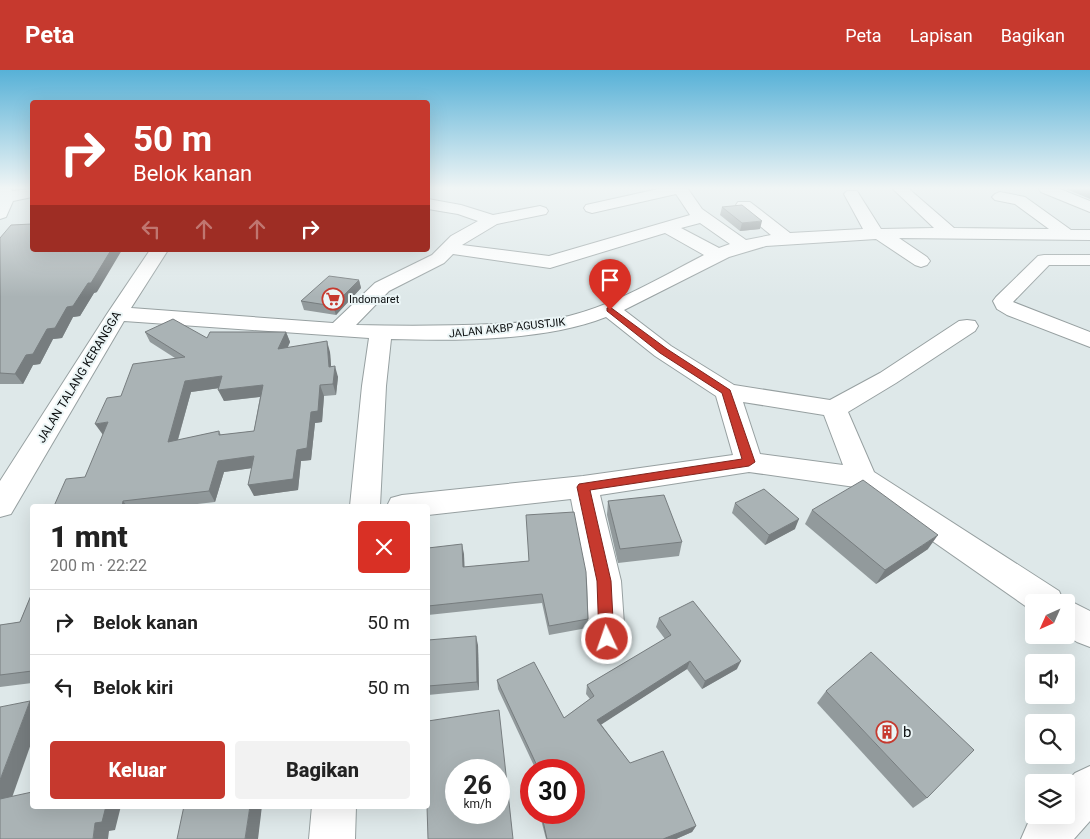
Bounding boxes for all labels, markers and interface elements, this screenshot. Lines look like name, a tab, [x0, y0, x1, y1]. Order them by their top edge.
text: Peta	[25, 21, 74, 49]
text: Peta	[845, 25, 882, 46]
text: Lapisan	[910, 25, 973, 46]
text: Bagikan	[1001, 25, 1065, 46]
text: 50 m	[133, 119, 212, 160]
icon: right	[50, 120, 115, 185]
text: Belok kanan	[133, 161, 252, 186]
icon: left	[137, 215, 165, 243]
icon: ahead	[190, 215, 218, 243]
icon: ahead	[243, 215, 271, 243]
icon: right	[296, 215, 324, 243]
pin	[589, 259, 631, 310]
icon: arrive	[596, 266, 624, 294]
supermarket icon: Indomaret	[321, 287, 345, 311]
place label: Indomaret	[349, 293, 400, 306]
street label: JALAN TALANG KERANGGA	[34, 309, 124, 445]
street label: JALAN AKBP AGUSTJIK	[448, 315, 566, 341]
text: 1 mnt	[50, 519, 128, 554]
button: close	[358, 521, 410, 573]
text: 200 m · 22:22	[50, 556, 147, 575]
north arrow	[1025, 594, 1075, 644]
map controls	[1025, 594, 1075, 824]
icon: right	[50, 608, 78, 636]
text: Belok kanan	[93, 611, 198, 634]
text: 50 m	[367, 611, 410, 634]
position arrow	[580, 612, 632, 664]
button: sound	[1025, 654, 1075, 704]
icon: left	[50, 673, 78, 701]
text: Belok kiri	[93, 676, 173, 699]
text: 50 m	[367, 676, 410, 699]
button: search	[1025, 714, 1075, 764]
building icon: b	[875, 720, 899, 744]
place label: b	[903, 723, 911, 741]
button: Keluar	[50, 741, 225, 799]
button: Bagikan	[235, 741, 410, 799]
speed limit sign: 30	[520, 759, 585, 824]
text: 26	[463, 771, 492, 800]
button: layers	[1025, 774, 1075, 824]
text: km/h	[463, 797, 492, 811]

